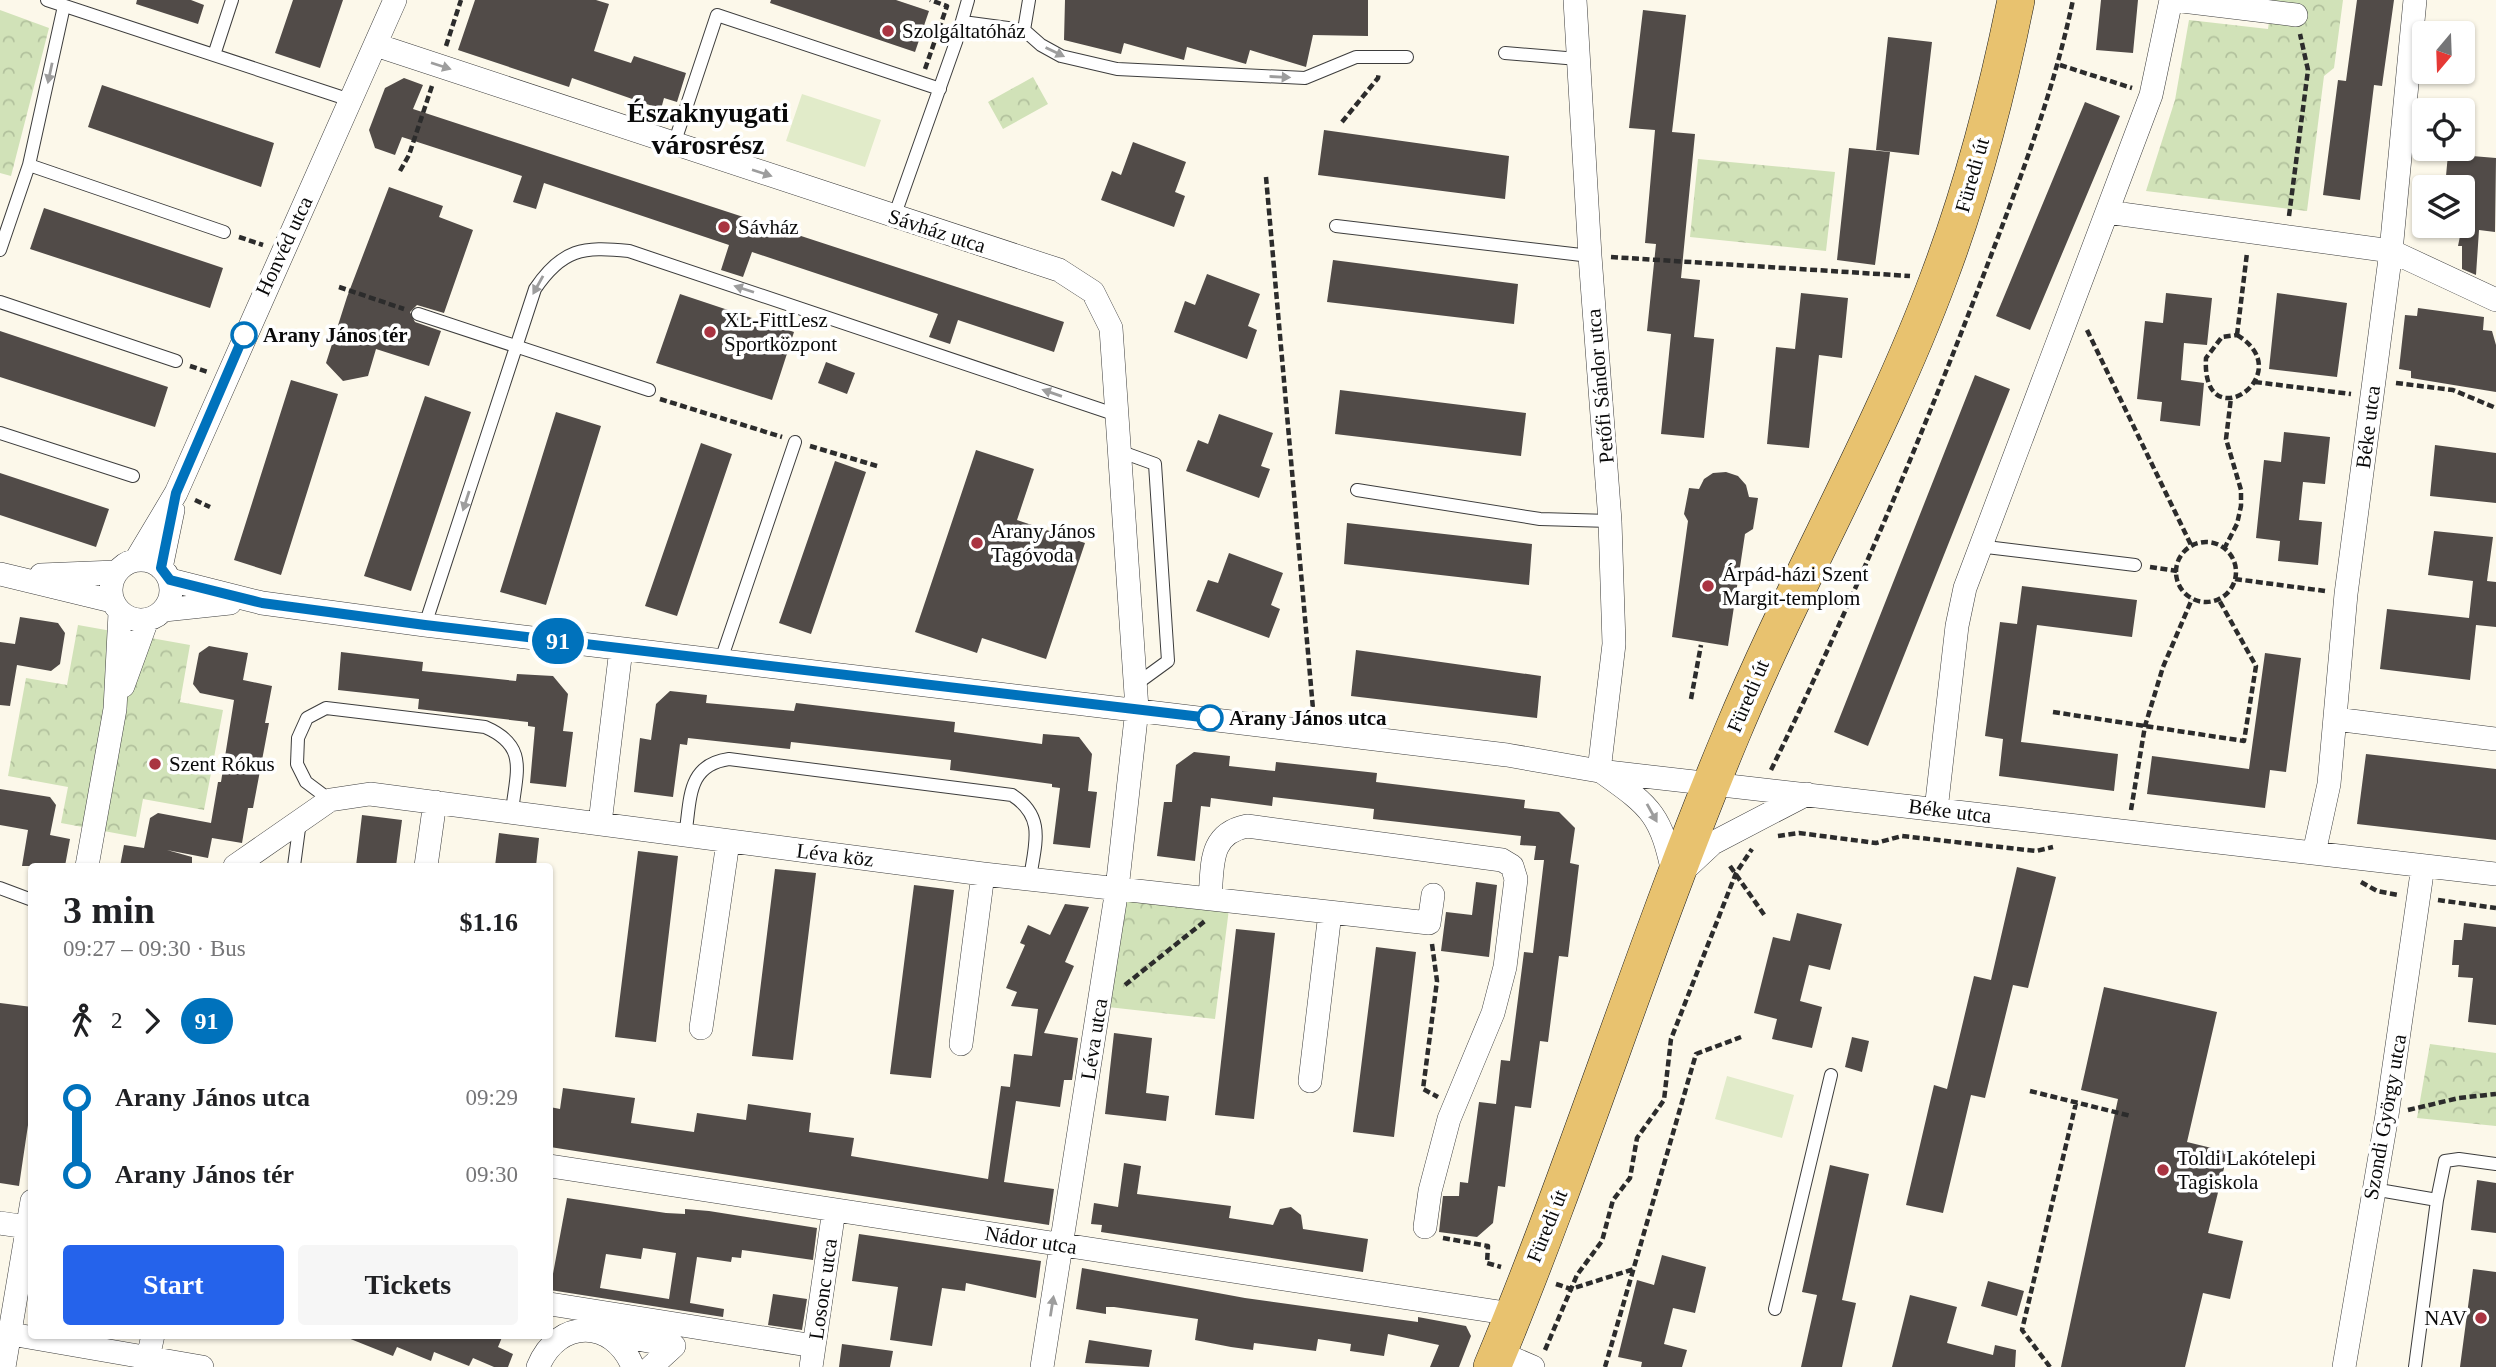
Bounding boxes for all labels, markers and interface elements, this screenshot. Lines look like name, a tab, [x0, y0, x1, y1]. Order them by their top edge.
place label: Szolgáltatóház	[902, 19, 1026, 43]
north arrow	[2412, 21, 2474, 84]
map controls	[2412, 21, 2475, 238]
marker: Szolgáltatóház	[880, 23, 896, 39]
one-way arrow	[1045, 46, 1065, 58]
one-way arrow	[431, 61, 452, 72]
one-way arrow	[44, 62, 55, 84]
one-way arrow	[1269, 71, 1291, 82]
district label: Északnyugati városrész	[627, 97, 789, 160]
button: locate	[2412, 98, 2475, 161]
street label: Füredi út	[1950, 135, 1994, 215]
one-way arrow	[752, 168, 773, 179]
button: layers	[2412, 175, 2475, 238]
street label: Honvéd utca	[251, 192, 318, 299]
street label: Sávház utca	[885, 204, 989, 258]
place label: Sávház	[738, 215, 799, 239]
marker: Sávház	[716, 219, 732, 235]
one-way arrow	[532, 276, 544, 295]
one-way arrow	[733, 284, 754, 294]
street label: Petőfi Sándor utca	[1581, 307, 1619, 464]
place label: XL-FittLesz Sportközpont	[724, 308, 837, 356]
marker: Arany János tér	[231, 322, 257, 348]
place label: Arany János tér	[263, 323, 408, 347]
marker: XL-FittLesz Sportközpont	[702, 324, 718, 340]
street label: Béke utca	[2351, 383, 2385, 470]
one-way arrow	[1042, 387, 1063, 398]
one-way arrow	[460, 490, 470, 511]
place label: Arany János Tagóvoda	[991, 519, 1095, 567]
marker: Arany János Tagóvoda	[969, 535, 985, 551]
place label: Árpád-házi Szent Margit-templom	[1722, 562, 1869, 610]
marker: Árpád-házi Szent Margit-templom	[1700, 578, 1716, 594]
line badge: 91	[526, 618, 590, 664]
text: 91	[546, 628, 570, 654]
street label: Füredi út	[1722, 656, 1774, 736]
marker: Arany János utca	[1197, 705, 1223, 731]
place label: Arany János utca	[1229, 706, 1387, 730]
place label: Szent Rókus	[169, 752, 275, 776]
marker: Szent Rókus	[147, 756, 163, 772]
street label: Béke utca	[1907, 794, 1994, 828]
one-way arrow	[1646, 803, 1658, 823]
street label: Léva köz	[795, 838, 875, 872]
text: 3 min	[63, 889, 155, 931]
text: $1.16	[460, 908, 518, 937]
text: 09:27 – 09:30 · Bus	[63, 936, 246, 961]
street label: Léva utca	[1076, 996, 1112, 1081]
icon: walk	[63, 1002, 101, 1040]
icon: forward	[133, 1002, 171, 1040]
text: 2	[111, 1008, 123, 1033]
text: 91	[195, 1008, 219, 1034]
street label: Szondi György utca	[2359, 1032, 2411, 1202]
text: Arany János utca	[115, 1083, 310, 1112]
text: 09:29	[466, 1085, 518, 1110]
place label: Toldi Lakótelepi Tagiskola	[2177, 1146, 2316, 1194]
text: Arany János tér	[115, 1160, 294, 1189]
text: 09:30	[466, 1162, 518, 1187]
marker: Toldi Lakótelepi Tagiskola	[2155, 1162, 2171, 1178]
street label: Füredi út	[1522, 1186, 1572, 1266]
street label: Nádor utca	[983, 1221, 1079, 1259]
street label: Losonc utca	[804, 1236, 842, 1341]
button: Start	[63, 1245, 284, 1325]
button: Tickets	[298, 1245, 518, 1325]
one-way arrow	[1047, 1295, 1058, 1317]
place label: NAV	[2424, 1306, 2467, 1330]
marker: NAV	[2473, 1310, 2489, 1326]

